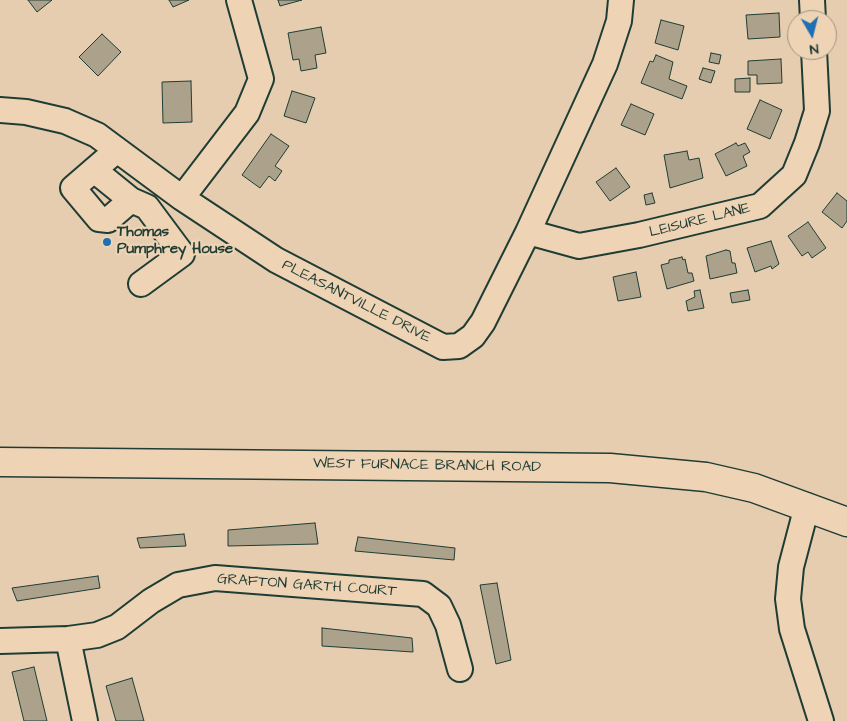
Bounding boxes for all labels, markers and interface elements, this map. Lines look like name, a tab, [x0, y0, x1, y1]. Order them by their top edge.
north arrow	[787, 10, 837, 60]
text: N	[808, 38, 820, 59]
street label: LEISURE LANE	[648, 200, 752, 242]
place label: Thomas Pumphrey House	[117, 224, 233, 259]
marker: Thomas Pumphrey House	[101, 236, 113, 248]
street label: PLEASANTVILLE DRIVE	[279, 257, 433, 347]
street label: WEST FURNACE BRANCH ROAD	[313, 455, 541, 477]
street label: GRAFTON GARTH COURT	[217, 571, 397, 601]

